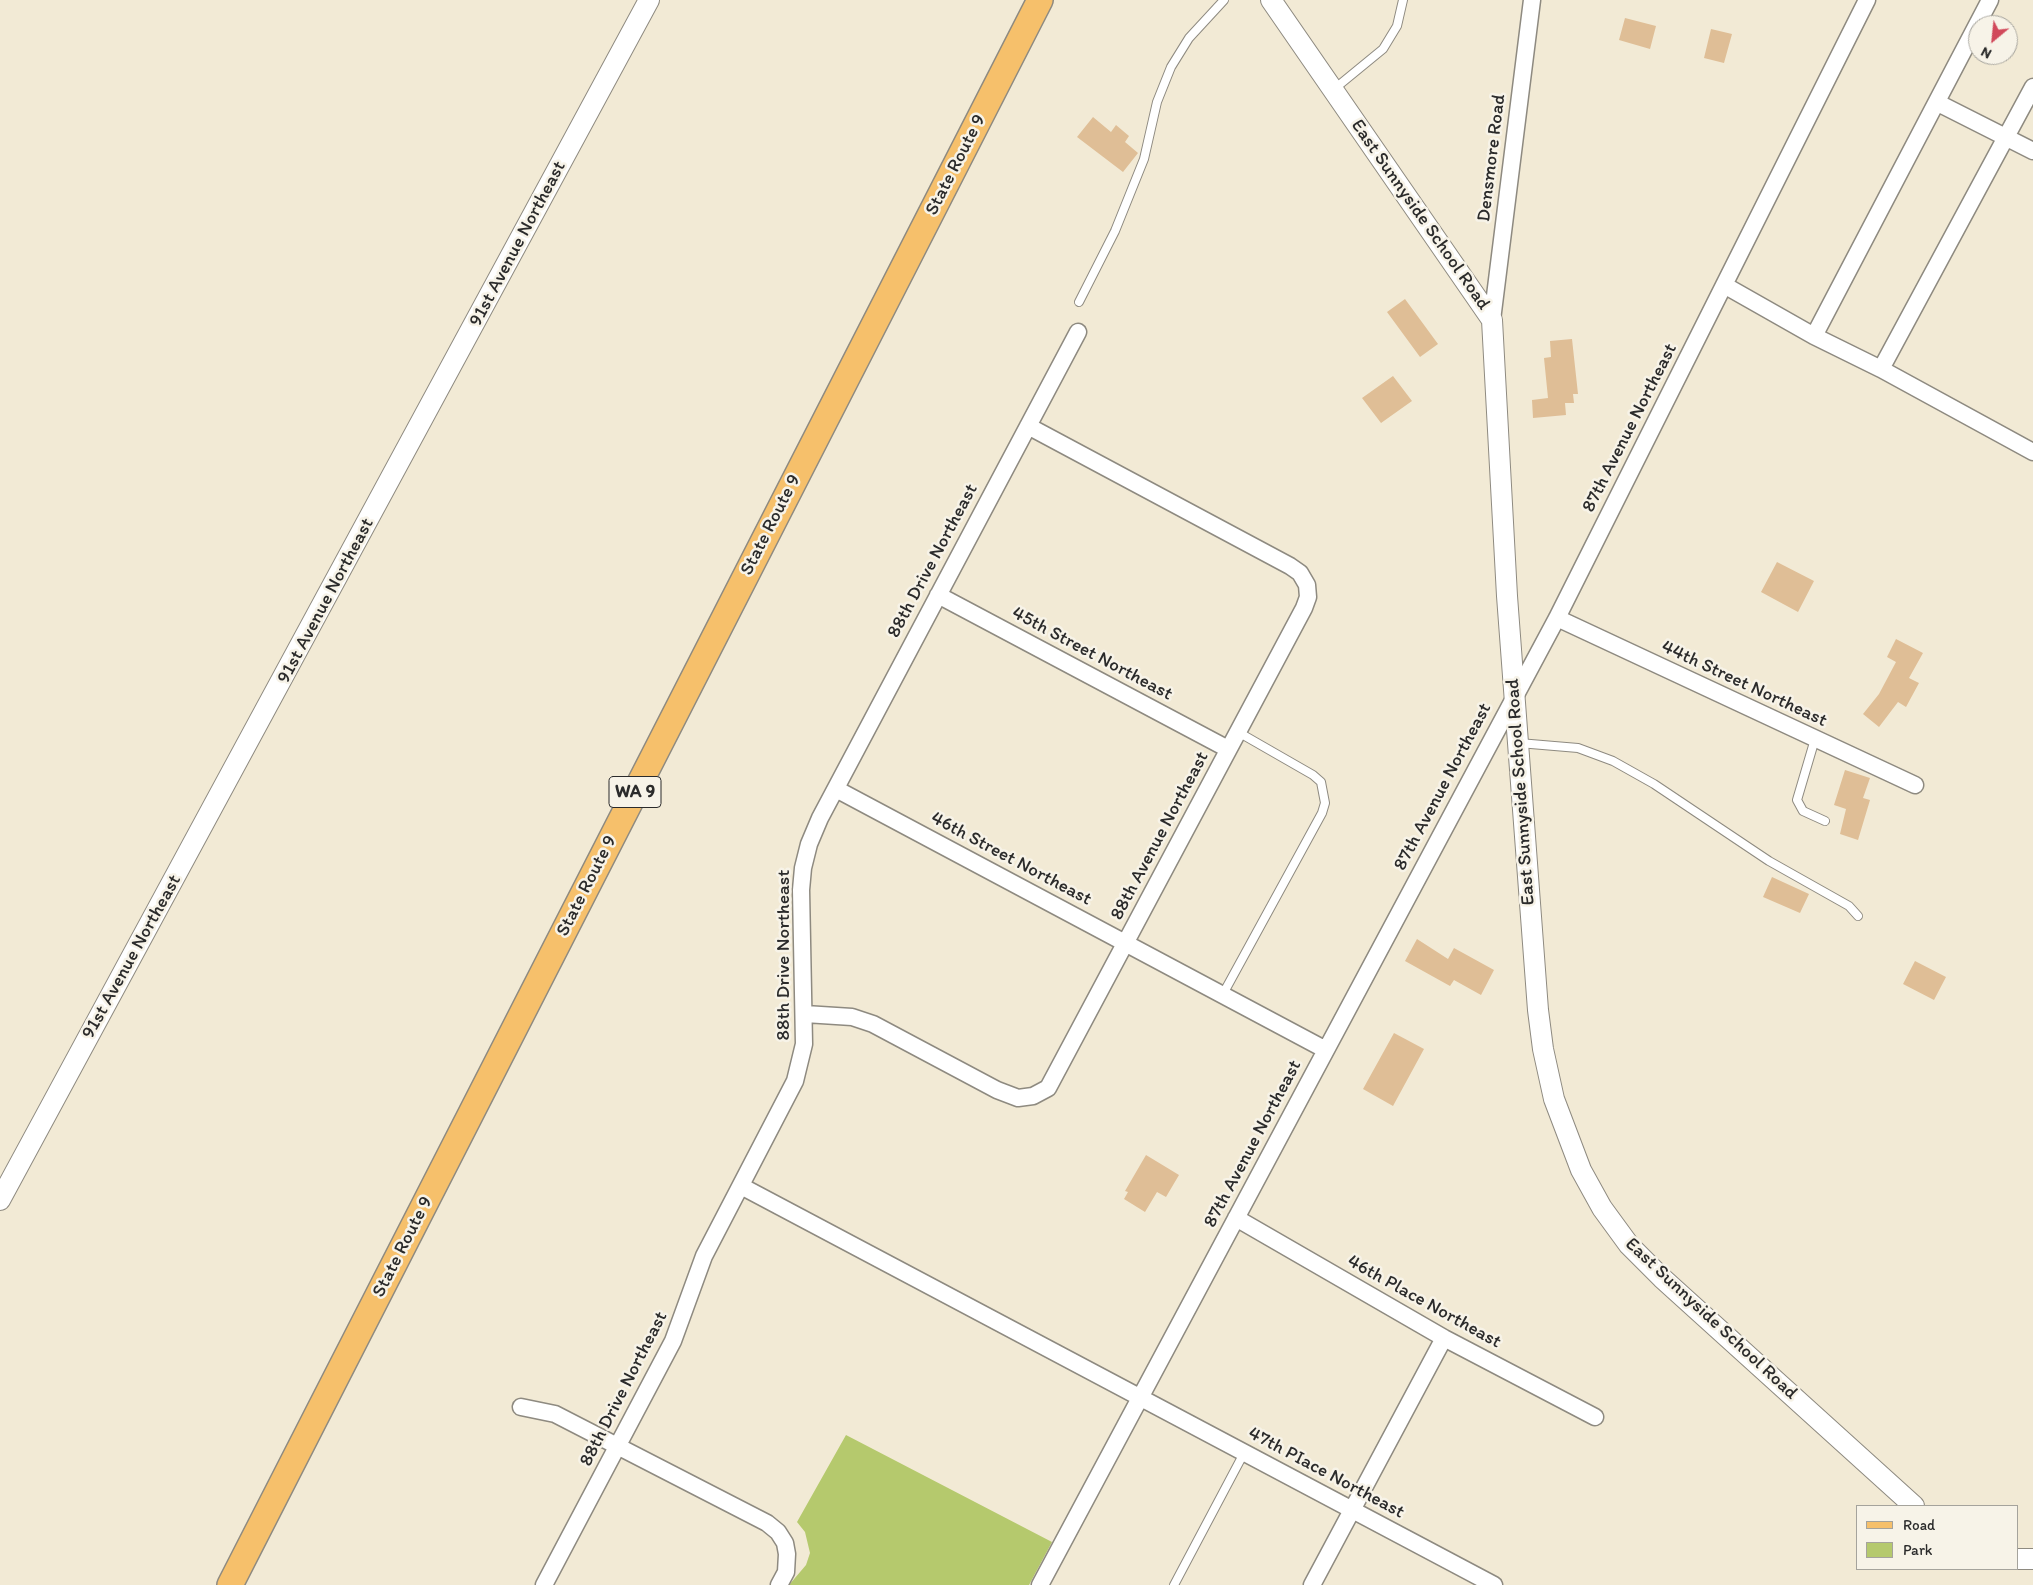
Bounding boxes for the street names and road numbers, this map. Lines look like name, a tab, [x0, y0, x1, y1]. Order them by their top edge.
street label: Densmore Road	[1473, 93, 1511, 223]
street label: State Route 9	[921, 111, 991, 219]
street label: East Sunnyside School Road	[1345, 115, 1495, 315]
street label: 91st Avenue Northeast	[465, 157, 571, 331]
street label: 87th Avenue Northeast	[1578, 340, 1682, 516]
street label: State Route 9	[736, 471, 806, 579]
street label: 88th Drive Northeast	[883, 480, 983, 642]
street label: 91st Avenue Northeast	[273, 514, 379, 688]
street label: 45th Street Northeast	[1008, 602, 1176, 706]
street label: 44th Street Northeast	[1658, 636, 1830, 732]
street label: East Sunnyside School Road	[1502, 678, 1540, 906]
street label: 87th Avenue Northeast	[1389, 699, 1497, 875]
street label: 88th Avenue Northeast	[1106, 748, 1214, 924]
road number: WA 9	[609, 776, 661, 808]
street label: 46th Street Northeast	[927, 807, 1095, 911]
street label: State Route 9	[552, 832, 622, 940]
street label: 88th Drive Northeast	[773, 870, 795, 1040]
street label: 91st Avenue Northeast	[77, 871, 187, 1043]
street label: 87th Avenue Northeast	[1199, 1056, 1307, 1232]
street label: State Route 9	[368, 1193, 438, 1301]
street label: East Sunnyside School Road	[1620, 1233, 1802, 1405]
street label: 46th Place Northeast	[1343, 1250, 1505, 1354]
street label: 88th Drive Northeast	[575, 1308, 673, 1470]
street label: 47th PIace Northeast	[1244, 1422, 1408, 1524]

